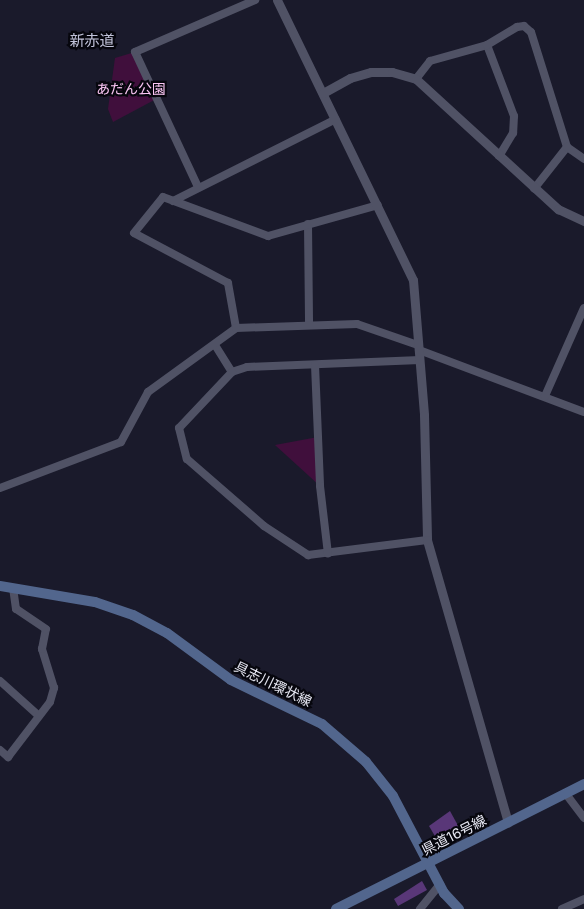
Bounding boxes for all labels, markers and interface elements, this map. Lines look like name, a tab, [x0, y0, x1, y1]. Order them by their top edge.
district label: 新赤道	[70, 32, 114, 50]
park label: あだん公園	[96, 81, 166, 97]
street label: 具志川環状線	[232, 658, 314, 710]
street label: 県道16号線	[419, 812, 489, 858]

